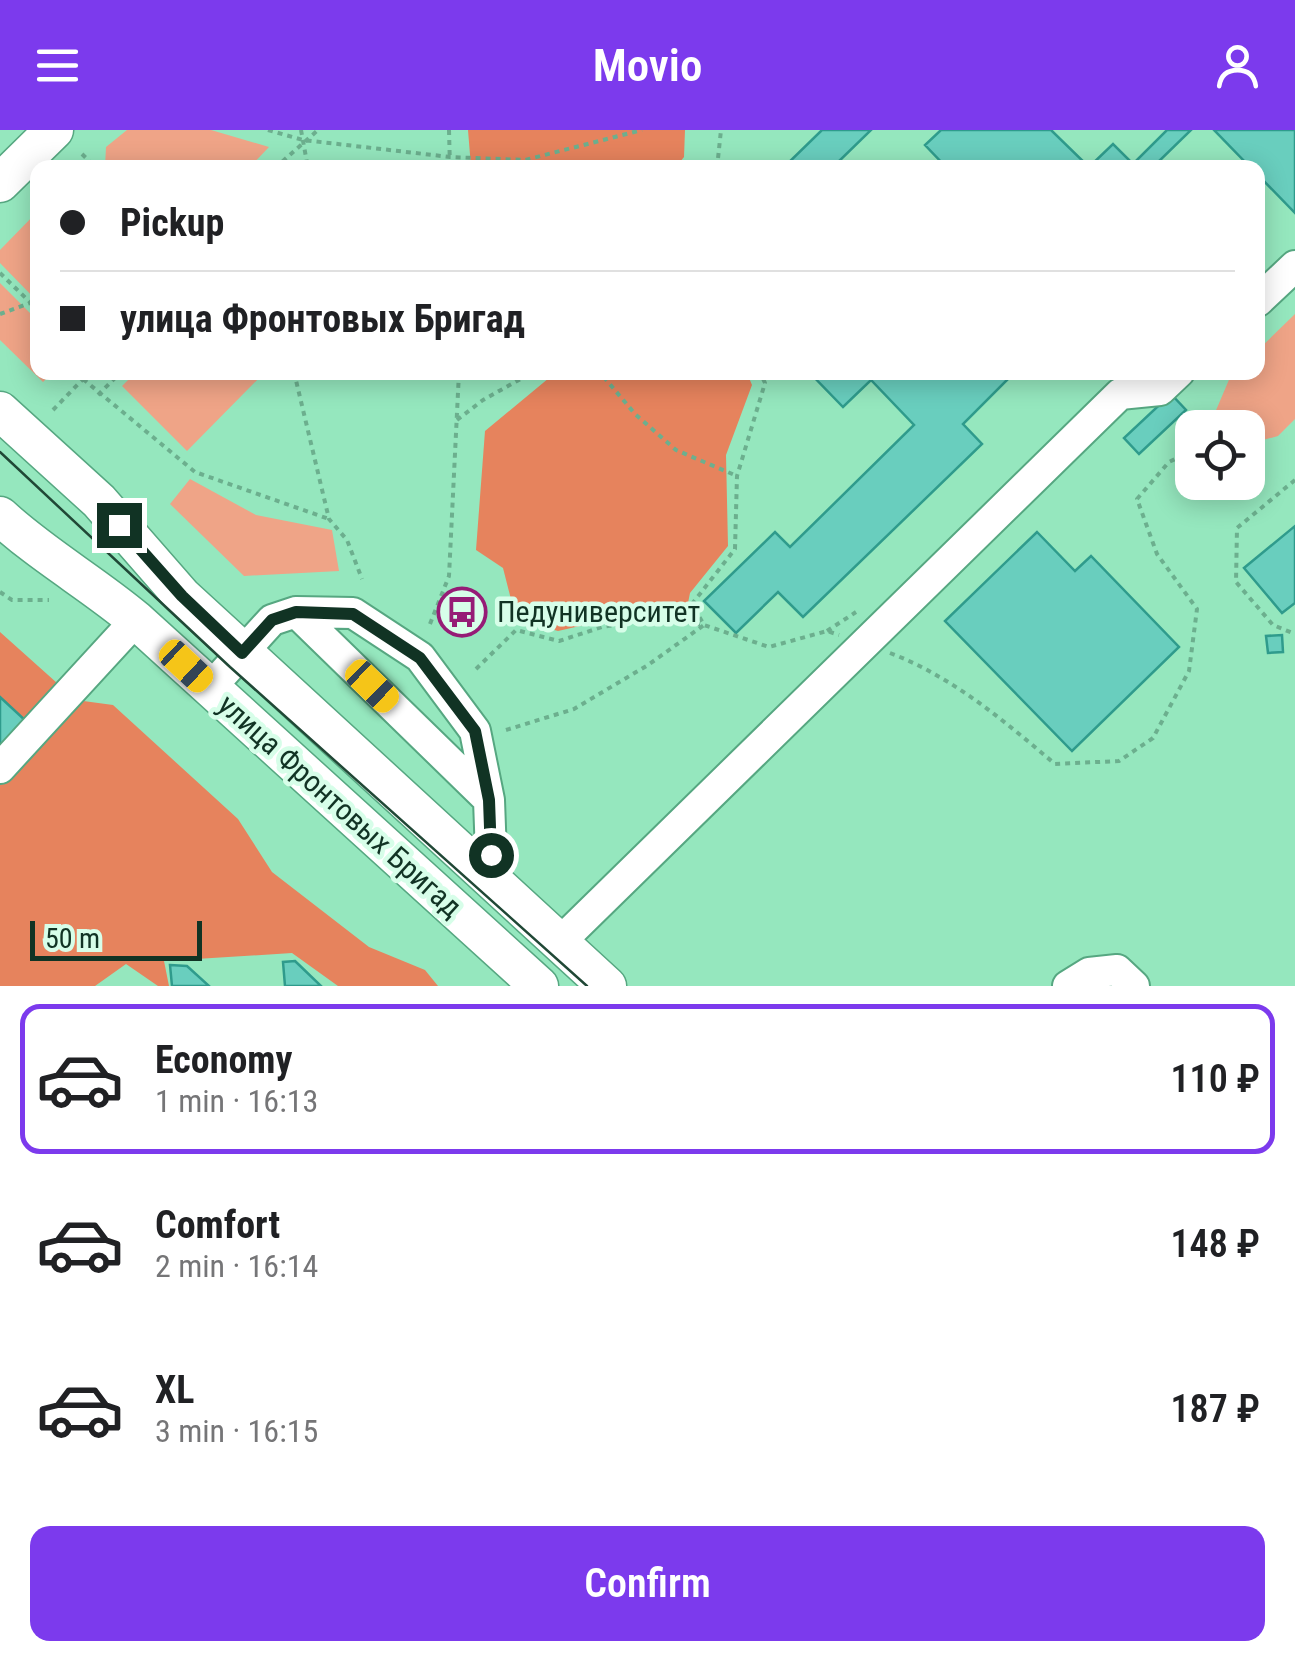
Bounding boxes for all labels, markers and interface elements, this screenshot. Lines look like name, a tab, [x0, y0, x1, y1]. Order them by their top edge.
icon: menu	[30, 38, 85, 93]
icon: person	[1210, 38, 1265, 93]
text: Movio	[593, 39, 702, 92]
text: Pickup	[120, 201, 224, 245]
text: улица Фронтовых Бригад	[120, 297, 525, 341]
map controls	[1175, 410, 1265, 500]
button: locate	[1175, 410, 1265, 500]
route end	[97, 503, 142, 548]
bus stop icon: Педуниверситет	[436, 586, 488, 638]
place label: Педуниверситет	[497, 594, 700, 629]
car	[154, 635, 218, 697]
car	[340, 654, 404, 718]
street label: улица Фронтовых Бригад	[211, 687, 469, 924]
route start	[469, 833, 514, 878]
scale bar	[30, 916, 202, 960]
text: 50 m	[45, 922, 100, 955]
icon: car	[35, 1034, 125, 1124]
text: Economy	[155, 1038, 292, 1082]
text: 110 ₽	[1170, 1057, 1260, 1101]
text: 1 min · 16:13	[155, 1082, 318, 1120]
icon: car	[35, 1199, 125, 1289]
text: Comfort	[155, 1203, 280, 1247]
text: 148 ₽	[1170, 1222, 1260, 1266]
text: 2 min · 16:14	[155, 1247, 318, 1285]
icon: car	[35, 1364, 125, 1454]
text: XL	[155, 1368, 194, 1412]
text: 187 ₽	[1170, 1387, 1260, 1431]
text: 3 min · 16:15	[155, 1412, 318, 1450]
button: Confirm	[30, 1526, 1265, 1641]

